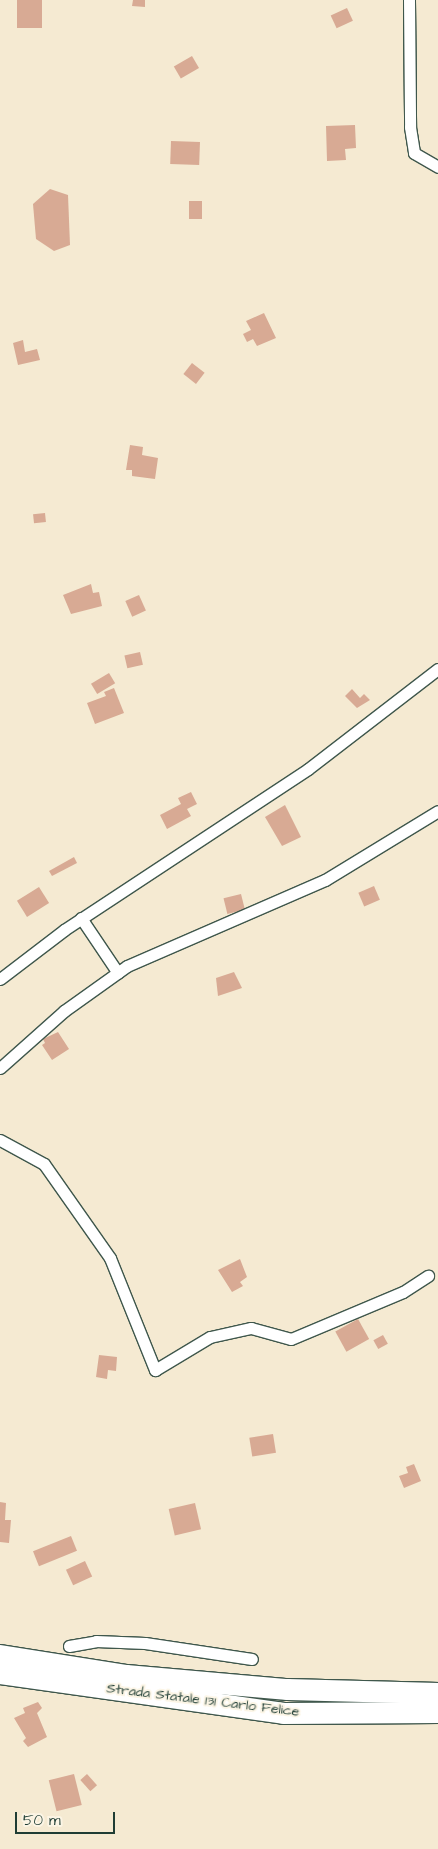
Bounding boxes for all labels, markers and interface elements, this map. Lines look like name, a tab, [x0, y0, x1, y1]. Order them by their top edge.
street label: Strada Statale 131 Carlo Felice	[106, 1680, 300, 1720]
scale bar	[18, 1802, 118, 1834]
text: 50 m	[23, 1810, 61, 1831]

